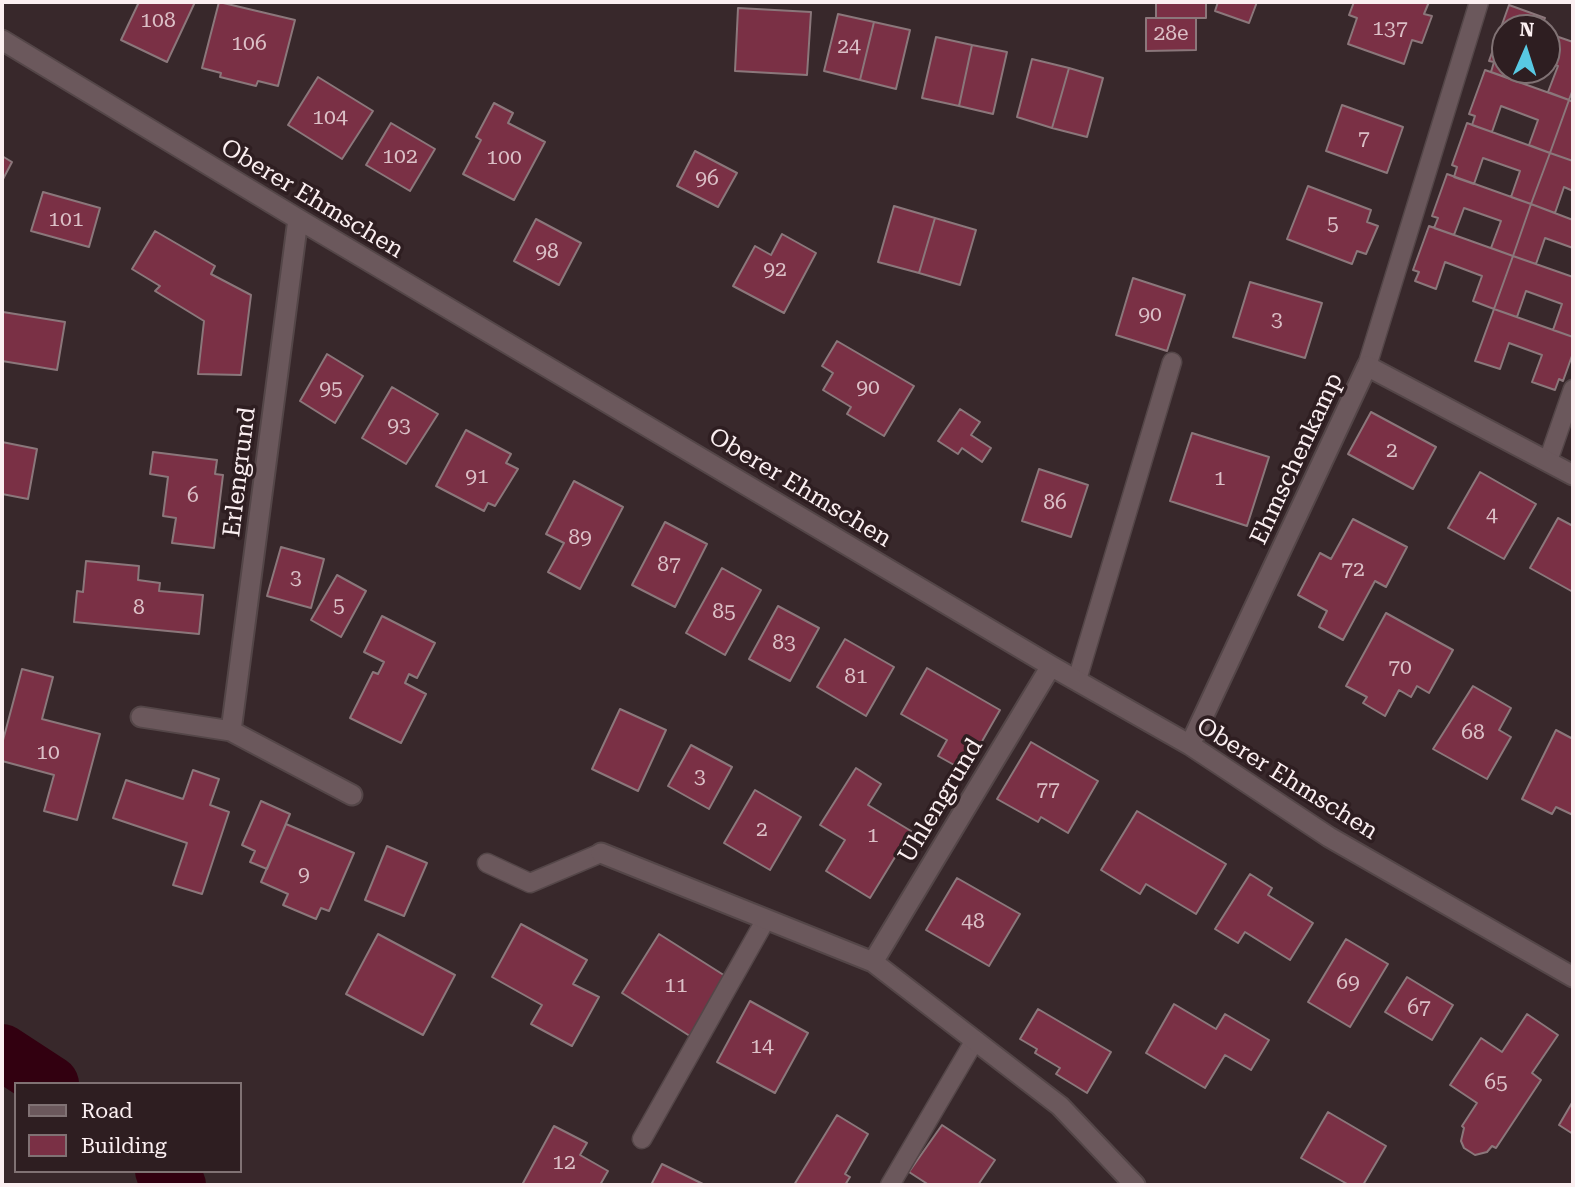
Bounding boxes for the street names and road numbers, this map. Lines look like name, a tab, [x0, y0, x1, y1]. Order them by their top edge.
street label: Oberer Ehmschen	[215, 133, 409, 265]
street label: Ehmschenkamp	[1245, 369, 1349, 549]
street label: Erlengrund	[218, 405, 262, 539]
street label: Oberer Ehmschen	[703, 422, 897, 554]
street label: Oberer Ehmschen	[1191, 712, 1383, 846]
street label: Uhlengrund	[893, 734, 989, 868]

